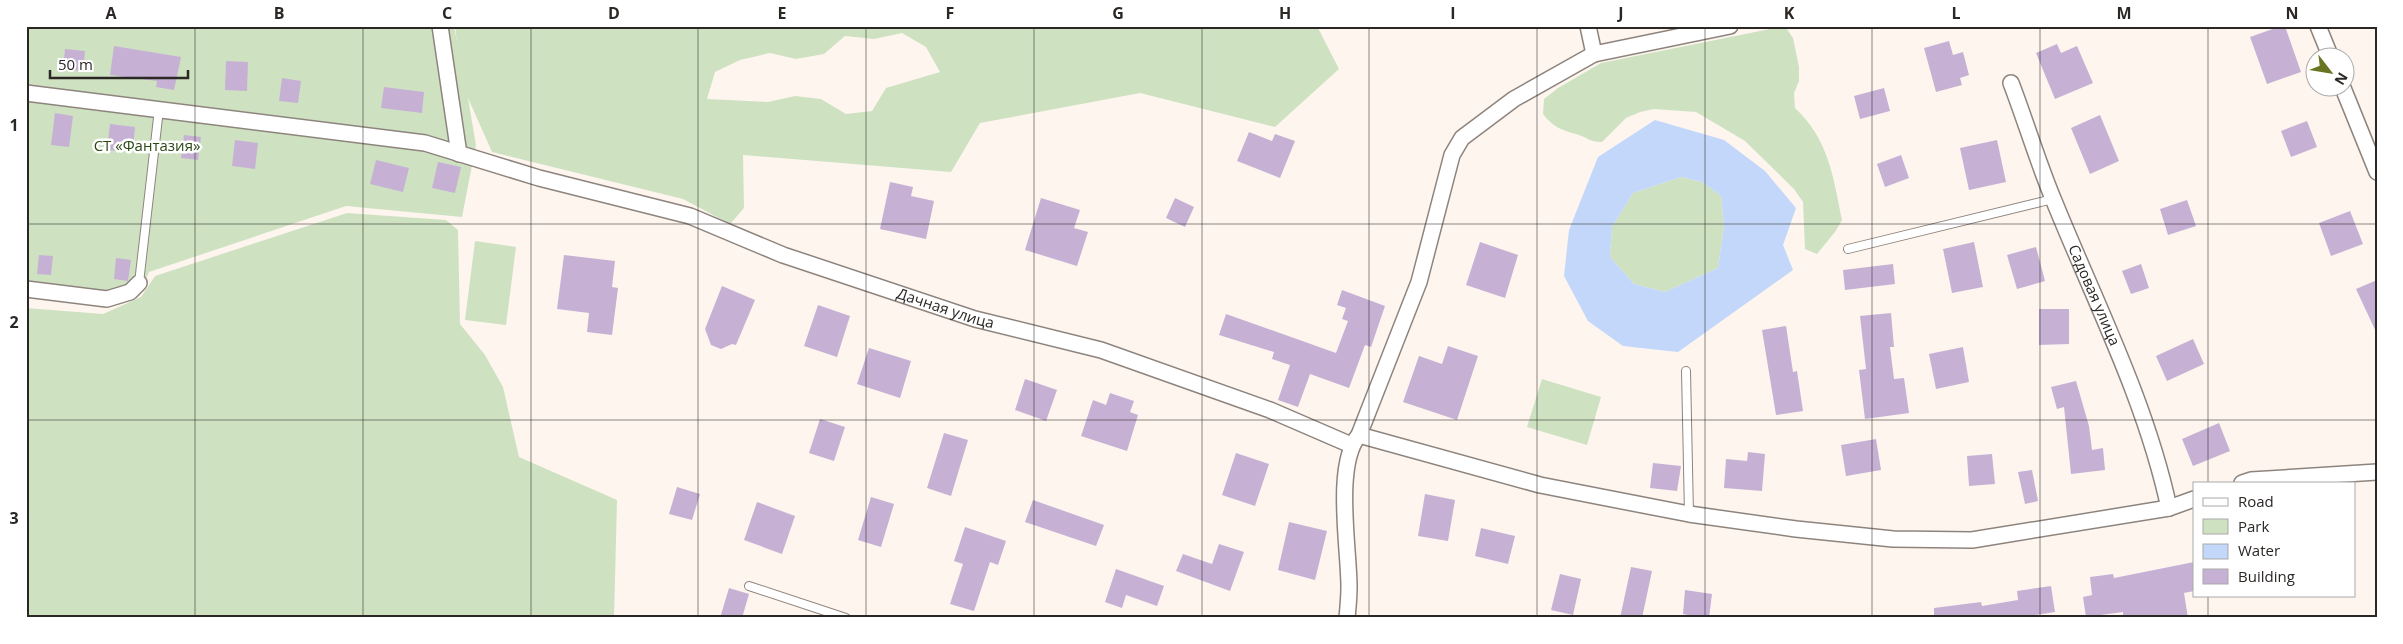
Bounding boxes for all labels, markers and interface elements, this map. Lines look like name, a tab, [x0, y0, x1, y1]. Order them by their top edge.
text: A	[105, 2, 117, 24]
text: B	[274, 2, 284, 24]
text: C	[442, 2, 452, 24]
text: D	[608, 2, 620, 24]
text: E	[778, 2, 787, 24]
text: F	[946, 2, 954, 24]
text: G	[1112, 2, 1124, 24]
text: H	[1279, 2, 1291, 24]
text: I	[1450, 2, 1456, 24]
text: J	[1616, 2, 1624, 24]
text: K	[1784, 2, 1795, 24]
text: L	[1951, 2, 1961, 24]
text: M	[2116, 2, 2132, 24]
text: N	[2285, 2, 2299, 24]
scale bar	[50, 48, 188, 80]
north arrow	[2306, 48, 2356, 98]
text: 50 m	[58, 54, 93, 74]
text: N	[2330, 69, 2353, 89]
text: 1	[9, 114, 19, 136]
park label: СТ «Фантазия»	[94, 135, 200, 155]
street label: Садовая улица	[2064, 241, 2125, 348]
street label: Дачная улица	[894, 283, 996, 332]
text: 2	[9, 311, 19, 333]
legend	[2193, 482, 2356, 596]
text: Road	[2238, 491, 2274, 511]
text: 3	[9, 507, 19, 529]
text: Park	[2238, 516, 2269, 536]
text: Water	[2238, 540, 2280, 560]
text: Building	[2238, 566, 2295, 586]

